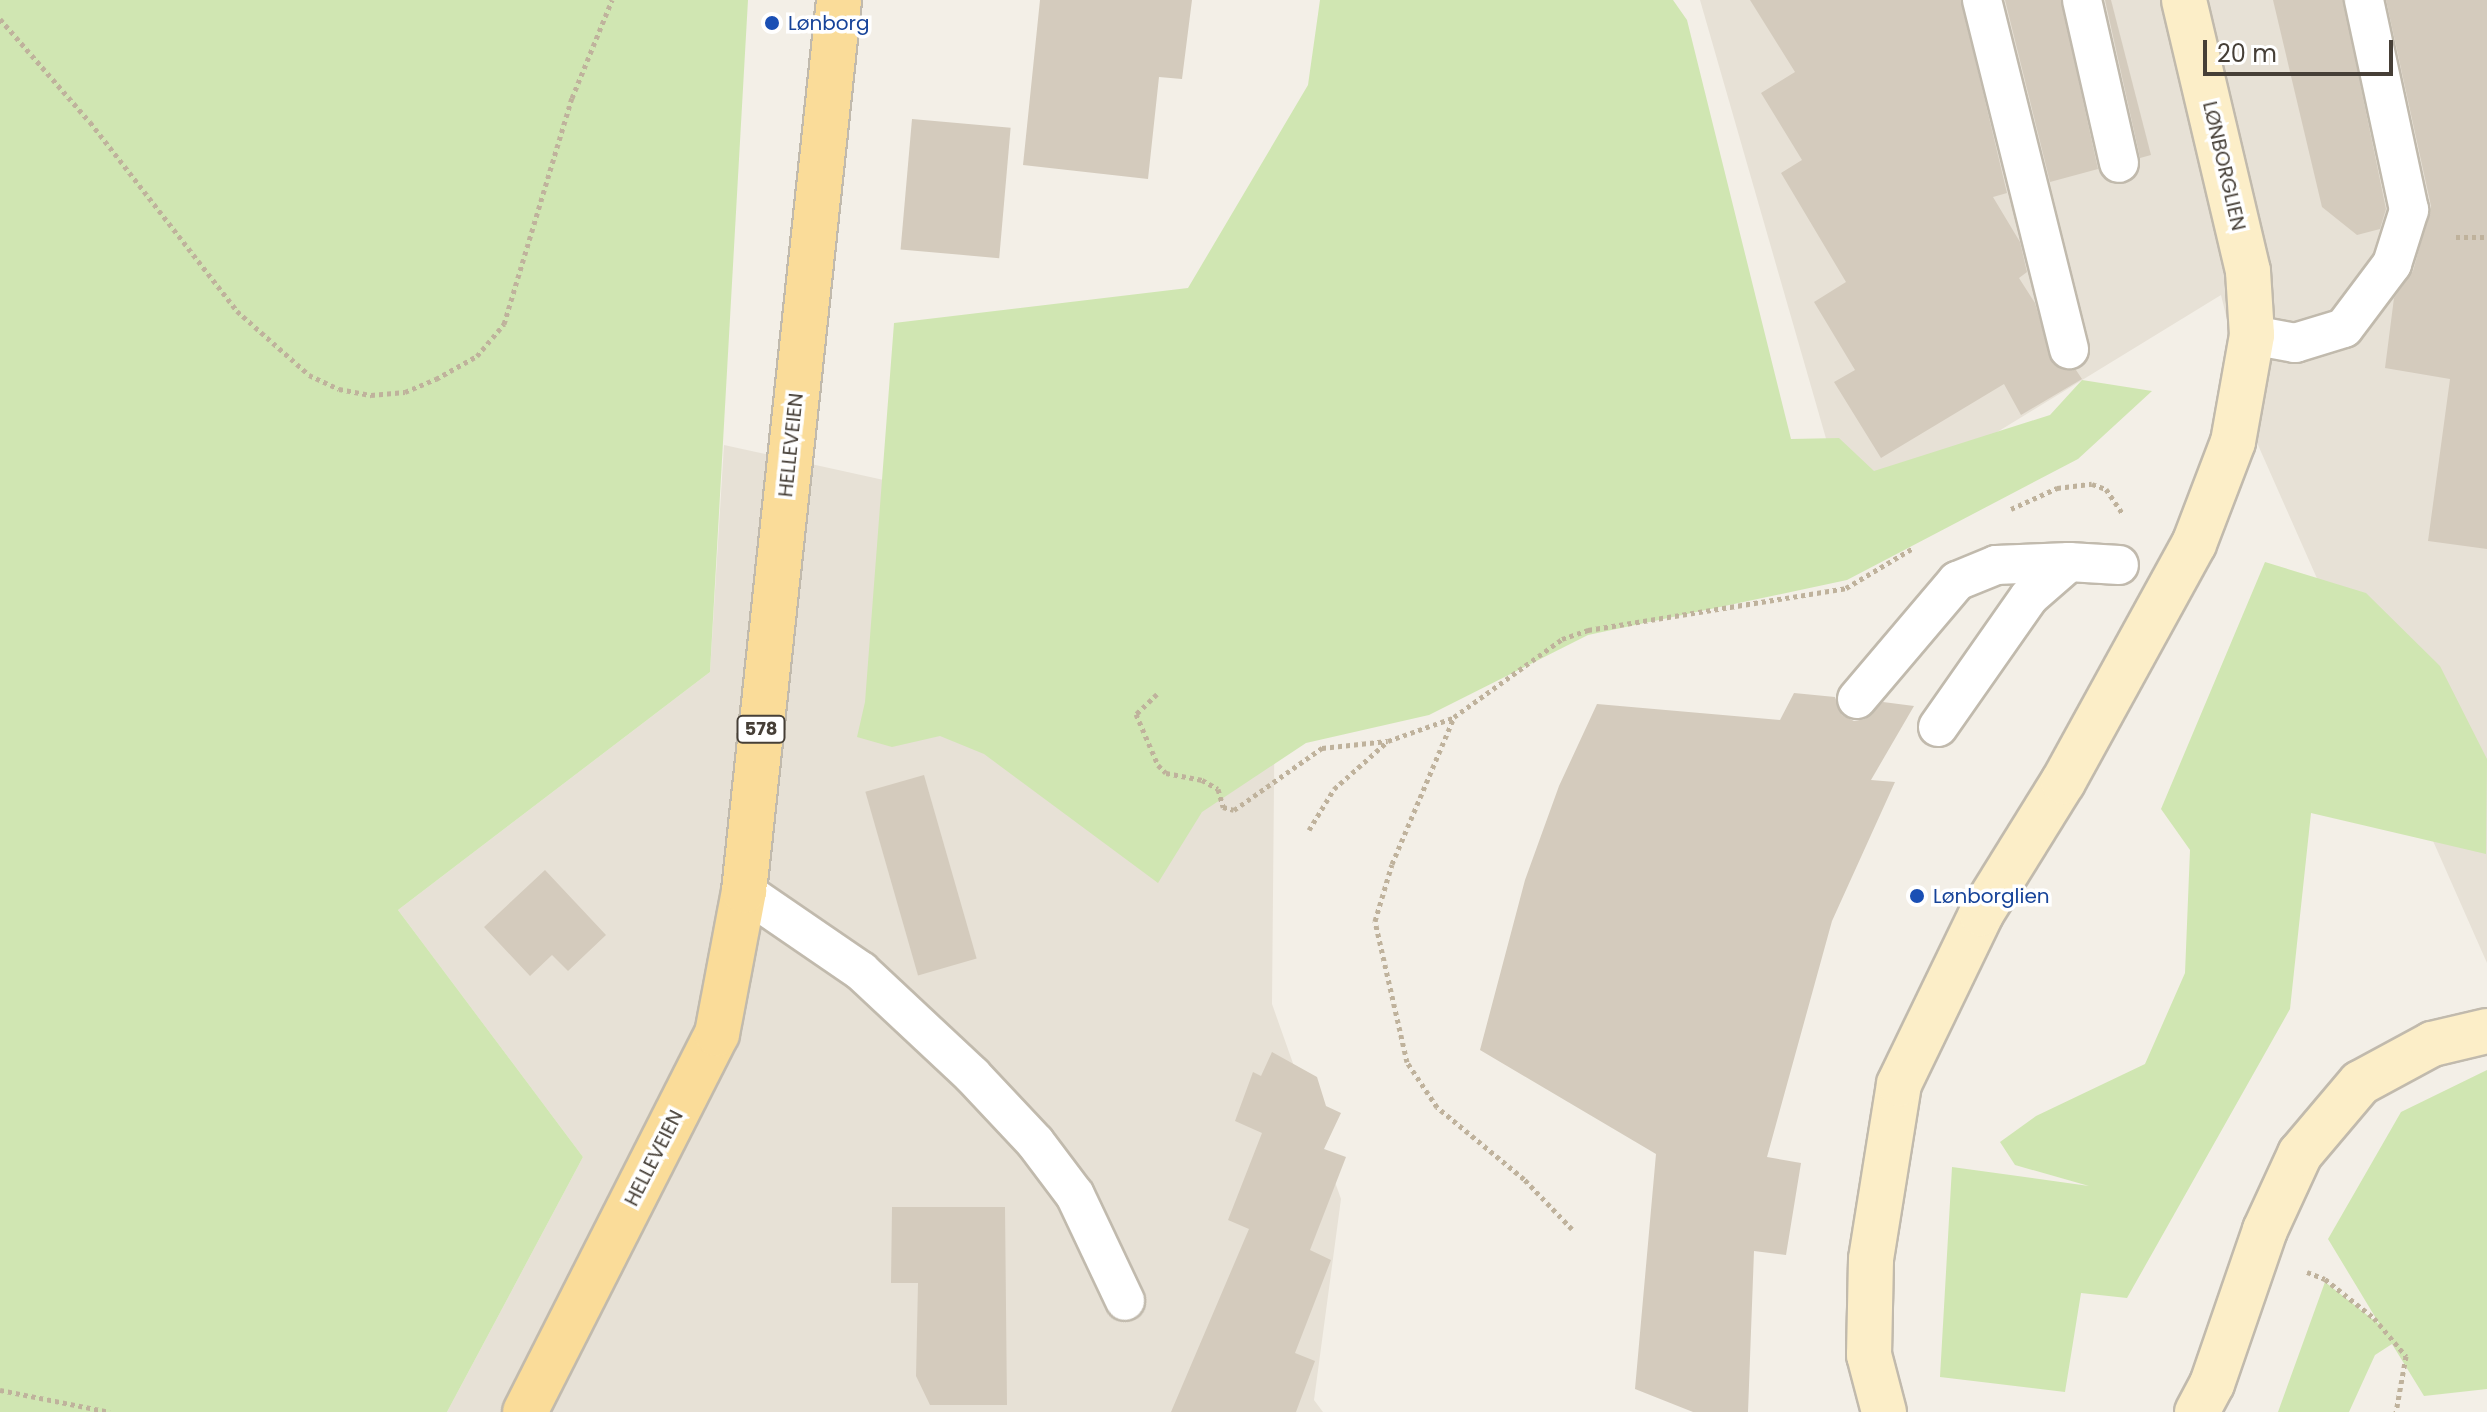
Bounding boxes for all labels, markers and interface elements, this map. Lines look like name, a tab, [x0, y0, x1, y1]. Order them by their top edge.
place label: Lønborg	[788, 11, 870, 35]
marker: Lønborg	[763, 14, 781, 32]
scale bar	[2207, 24, 2397, 74]
text: 20 m	[2217, 37, 2277, 70]
street label: LØNBORGLIEN	[2197, 99, 2251, 233]
street label: HELLEVEIEN	[774, 392, 808, 498]
road number: 578	[735, 715, 787, 743]
place label: Lønborglien	[1933, 884, 2050, 908]
marker: Lønborglien	[1908, 887, 1926, 905]
street label: HELLEVEIEN	[620, 1106, 688, 1210]

